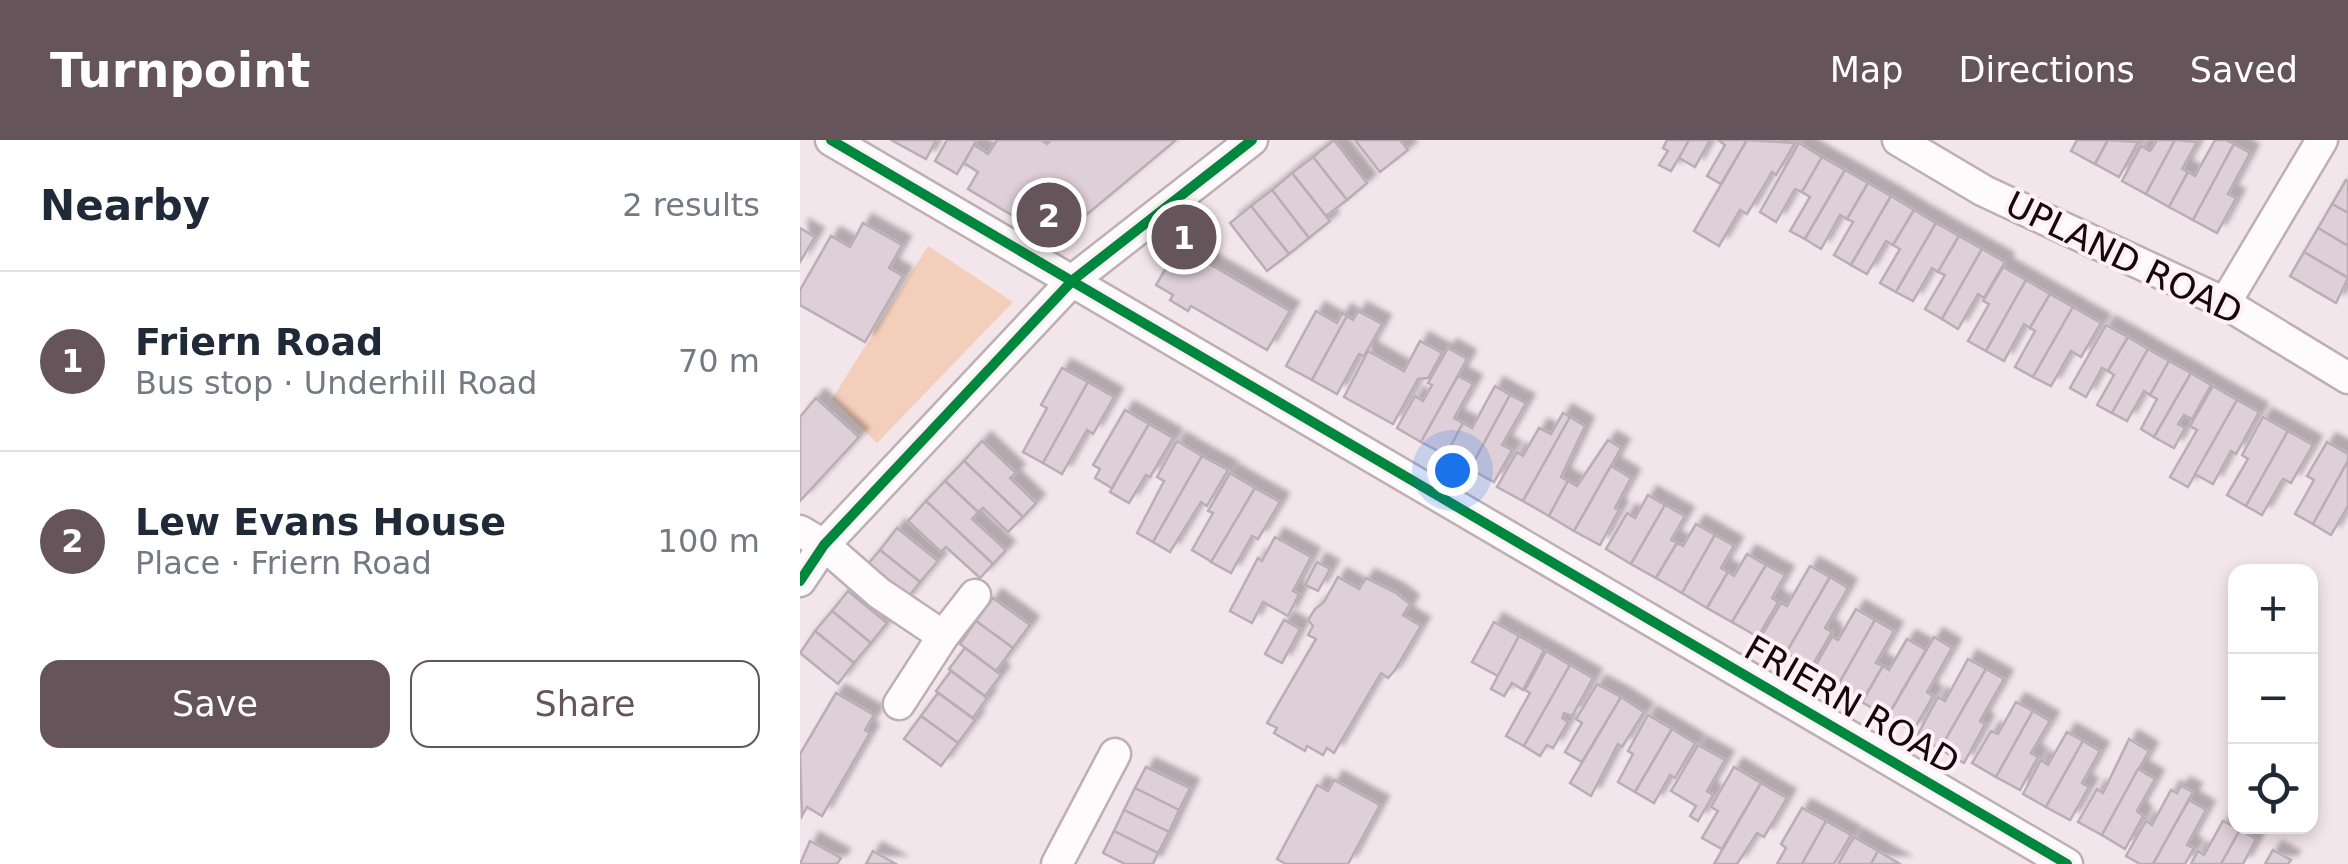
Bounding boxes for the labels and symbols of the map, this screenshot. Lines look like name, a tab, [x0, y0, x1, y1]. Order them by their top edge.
pin: 2	[1016, 178, 1082, 252]
street label: UPLAND ROAD	[2000, 184, 2248, 332]
pin: 1	[1152, 199, 1216, 274]
your location	[1427, 445, 1478, 496]
street label: FRIERN ROAD	[1738, 628, 1966, 782]

